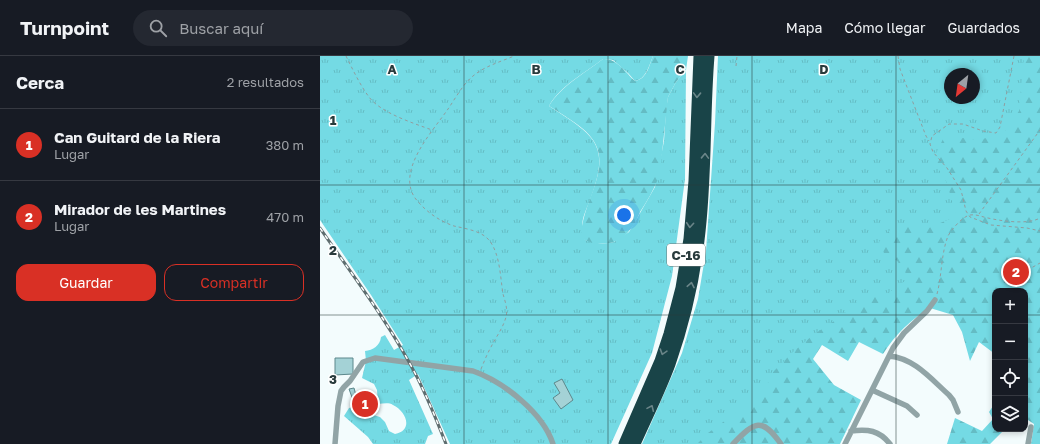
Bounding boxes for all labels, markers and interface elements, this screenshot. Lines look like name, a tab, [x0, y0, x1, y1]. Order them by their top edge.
search box	[133, 10, 413, 46]
text: Turnpoint	[20, 16, 109, 39]
icon: search	[147, 17, 169, 39]
text: Buscar aquí	[179, 19, 263, 37]
text: Mapa	[786, 19, 822, 36]
text: Cómo llegar	[844, 19, 925, 36]
text: Guardados	[947, 19, 1020, 36]
text: A	[387, 61, 397, 77]
text: B	[531, 61, 541, 77]
text: C	[675, 61, 685, 77]
text: D	[819, 61, 829, 77]
north arrow	[944, 68, 980, 104]
text: Cerca	[16, 72, 64, 93]
text: 2 resultados	[227, 74, 304, 90]
one-way arrow	[693, 92, 701, 98]
text: 1	[330, 112, 337, 128]
text: Can Guitard de la Riera	[54, 128, 221, 146]
text: 1	[26, 137, 32, 153]
text: 380 m	[266, 137, 304, 153]
text: Lugar	[54, 146, 89, 162]
one-way arrow	[701, 153, 709, 159]
text: Mirador de les Martines	[54, 200, 226, 218]
your location	[614, 205, 634, 225]
text: 2	[25, 209, 33, 225]
text: 470 m	[266, 209, 304, 225]
text: Lugar	[54, 218, 89, 234]
one-way arrow	[686, 222, 695, 228]
text: 2	[329, 242, 337, 258]
road number: C-16	[667, 244, 705, 266]
pin: 2	[1003, 257, 1029, 287]
button: Guardar	[16, 264, 156, 301]
button: Compartir	[164, 264, 304, 301]
one-way arrow	[687, 282, 695, 288]
map controls	[992, 288, 1028, 432]
button: +	[992, 288, 1028, 324]
button: −	[992, 324, 1028, 360]
one-way arrow	[659, 348, 668, 355]
button: locate	[992, 360, 1028, 396]
text: 3	[329, 371, 337, 387]
pin: 1	[352, 389, 378, 419]
button: layers	[992, 396, 1028, 432]
one-way arrow	[646, 405, 654, 412]

